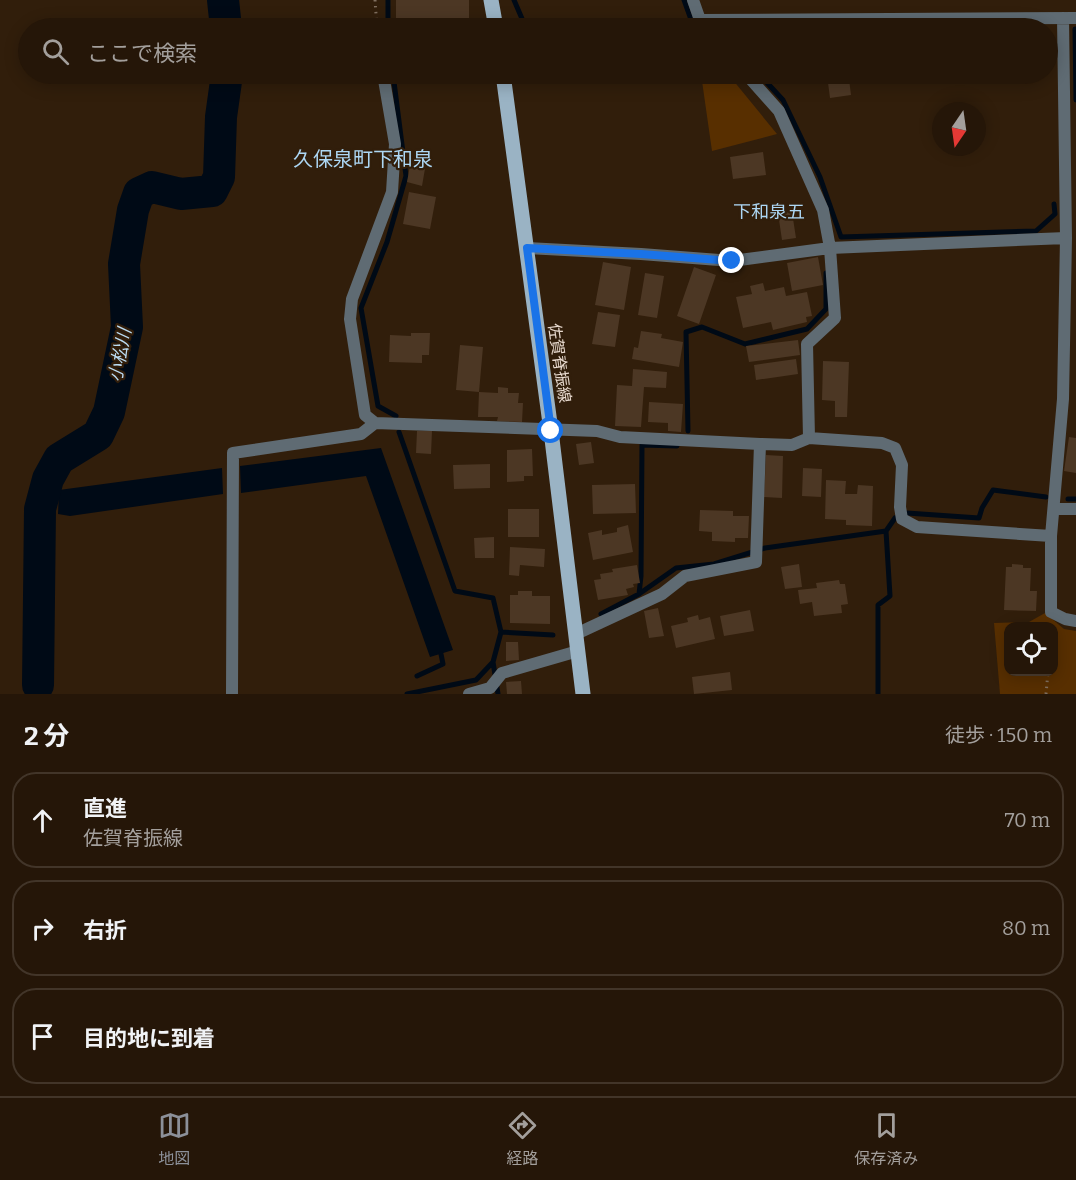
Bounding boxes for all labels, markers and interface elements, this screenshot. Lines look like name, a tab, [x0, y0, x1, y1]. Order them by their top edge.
search box	[18, 18, 1058, 84]
icon: search	[39, 35, 72, 68]
text: ここで検索	[87, 40, 197, 67]
north arrow	[932, 102, 986, 156]
district label: 久保泉町下和泉	[293, 147, 433, 171]
district label: 下和泉五	[733, 201, 805, 223]
route end	[718, 247, 744, 273]
street label: 佐賀脊振線	[545, 322, 574, 404]
water label: 小松川	[104, 324, 136, 384]
route start	[537, 417, 563, 443]
map controls	[1004, 622, 1058, 676]
button: locate	[1004, 622, 1058, 676]
text: 2 分	[24, 721, 69, 752]
text: 徒歩 · 150 m	[945, 723, 1052, 747]
text: 直進	[83, 795, 127, 822]
icon: ahead	[26, 804, 59, 837]
text: 70 m	[1004, 808, 1050, 832]
text: 佐賀脊振線	[83, 826, 183, 850]
icon: right	[26, 912, 59, 945]
text: 80 m	[1002, 916, 1050, 940]
text: 右折	[83, 917, 127, 944]
icon: arrive	[26, 1020, 59, 1053]
text: 目的地に到着	[83, 1025, 215, 1052]
tab: 地図	[158, 1109, 191, 1169]
tab: 経路	[506, 1109, 539, 1169]
tab: 保存済み	[854, 1109, 918, 1169]

